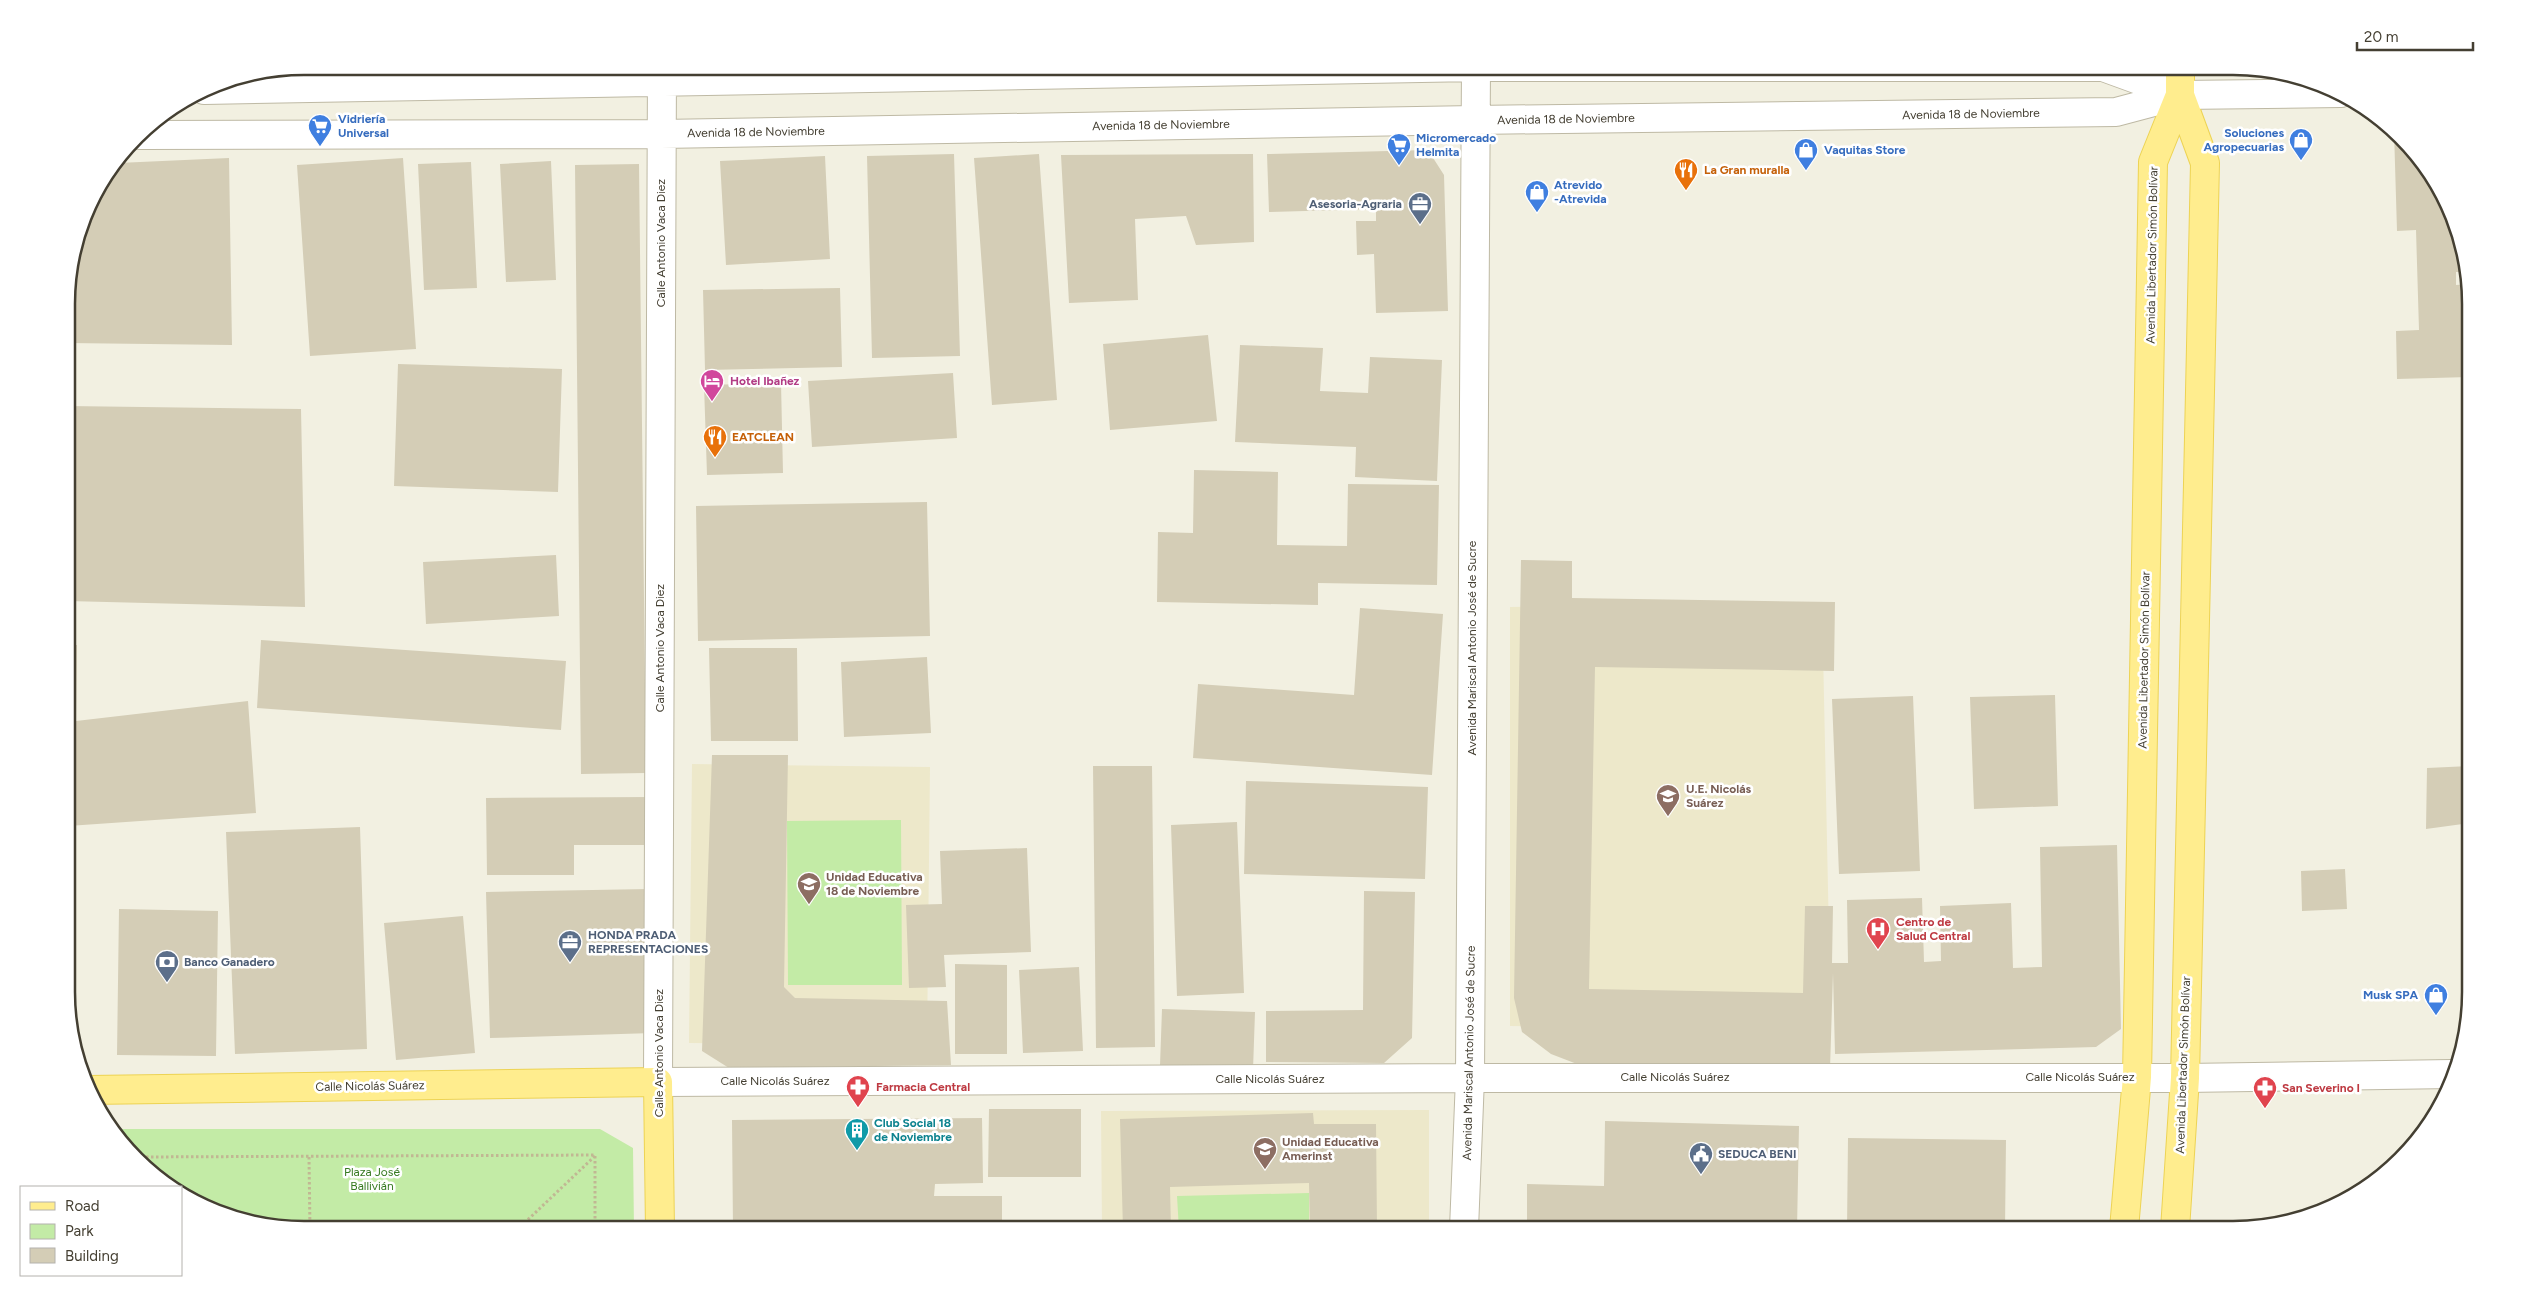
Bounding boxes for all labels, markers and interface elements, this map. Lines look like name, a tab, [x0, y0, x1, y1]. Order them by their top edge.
scale bar	[2357, 20, 2473, 52]
text: 20 m	[2364, 28, 2398, 46]
street label: Avenida 18 de Noviembre	[1902, 106, 2040, 122]
street label: Avenida 18 de Noviembre	[1497, 111, 1635, 127]
place label: Vidriería Universal	[338, 112, 389, 140]
supermarket icon: Vidriería Universal	[307, 113, 333, 147]
street label: Avenida 18 de Noviembre	[1092, 117, 1230, 133]
street label: Avenida 18 de Noviembre	[687, 124, 825, 140]
place label: Soluciones Agropecuarias	[2204, 126, 2284, 154]
shop icon: Soluciones Agropecuarias	[2288, 127, 2314, 161]
place label: Micromercado Helmita	[1416, 131, 1496, 159]
supermarket icon: Micromercado Helmita	[1386, 132, 1412, 166]
shop icon: Vaquitas Store	[1793, 137, 1819, 171]
place label: Vaquitas Store	[1824, 143, 1906, 157]
restaurant icon: La Gran muralla	[1673, 157, 1699, 191]
place label: La Gran muralla	[1704, 163, 1790, 177]
street label: Avenida Libertador Simón Bolívar	[2143, 166, 2161, 344]
place label: Atrevido -Atrevida	[1554, 178, 1607, 206]
street label: Calle Antonio Vaca Diez	[654, 179, 668, 307]
shop icon: Atrevido -Atrevida	[1524, 179, 1550, 213]
office icon: Asesoria-Agraria	[1407, 191, 1433, 225]
place label: Asesoria-Agraria	[1309, 197, 1402, 211]
hotel icon: Hotel Ibañez	[699, 368, 725, 402]
place label: Hotel Ibañez	[730, 374, 800, 388]
restaurant icon: EATCLEAN	[702, 424, 728, 458]
place label: EATCLEAN	[732, 430, 794, 444]
street label: Avenida Mariscal Antonio José de Sucre	[1465, 540, 1479, 755]
street label: Avenida Libertador Simón Bolívar	[2135, 571, 2153, 749]
street label: Calle Antonio Vaca Diez	[653, 584, 667, 712]
place label: U.E. Nicolás Suárez	[1686, 782, 1752, 810]
school or university icon: U.E. Nicolás Suárez	[1655, 783, 1681, 817]
place label: Unidad Educativa 18 de Noviembre	[826, 870, 923, 898]
school or university icon: Unidad Educativa 18 de Noviembre	[796, 871, 822, 905]
place label: Centro de Salud Central	[1896, 915, 1970, 943]
hospital icon: Centro de Salud Central	[1865, 916, 1891, 950]
place label: HONDA PRADA REPRESENTACIONES	[588, 928, 708, 956]
office icon: HONDA PRADA REPRESENTACIONES	[557, 929, 583, 963]
street label: Avenida Mariscal Antonio José de Sucre	[1460, 945, 1478, 1161]
bank icon: Banco Ganadero	[154, 949, 180, 983]
place label: Banco Ganadero	[184, 955, 275, 969]
street label: Avenida Libertador Simón Bolívar	[2173, 976, 2193, 1154]
shop icon: Musk SPA	[2423, 982, 2449, 1016]
place label: Musk SPA	[2363, 988, 2418, 1002]
street label: Calle Antonio Vaca Diez	[652, 989, 666, 1117]
street label: Calle Nicolás Suárez	[1620, 1070, 1730, 1084]
street label: Calle Nicolás Suárez	[2025, 1070, 2135, 1084]
street label: Calle Nicolás Suárez	[1215, 1072, 1325, 1086]
street label: Calle Nicolás Suárez	[720, 1074, 830, 1088]
pharmacy icon: Farmacia Central	[845, 1074, 871, 1108]
pharmacy icon: San Severino I	[2252, 1075, 2278, 1109]
street label: Calle Nicolás Suárez	[315, 1078, 425, 1094]
place label: Farmacia Central	[876, 1080, 970, 1094]
place label: San Severino I	[2282, 1081, 2360, 1095]
place label: Club Social 18 de Noviembre	[874, 1116, 952, 1144]
building icon: Club Social 18 de Noviembre	[844, 1117, 870, 1151]
place label: Unidad Educativa Amerinst	[1282, 1135, 1379, 1163]
school or university icon: Unidad Educativa Amerinst	[1252, 1136, 1278, 1170]
public building icon: SEDUCA BENI	[1688, 1141, 1714, 1175]
place label: SEDUCA BENI	[1718, 1147, 1796, 1161]
park label: Plaza José Ballivián	[344, 1165, 400, 1193]
legend	[20, 1186, 182, 1276]
text: Road	[65, 1197, 100, 1215]
text: Park	[65, 1222, 94, 1240]
text: Building	[65, 1247, 119, 1265]

